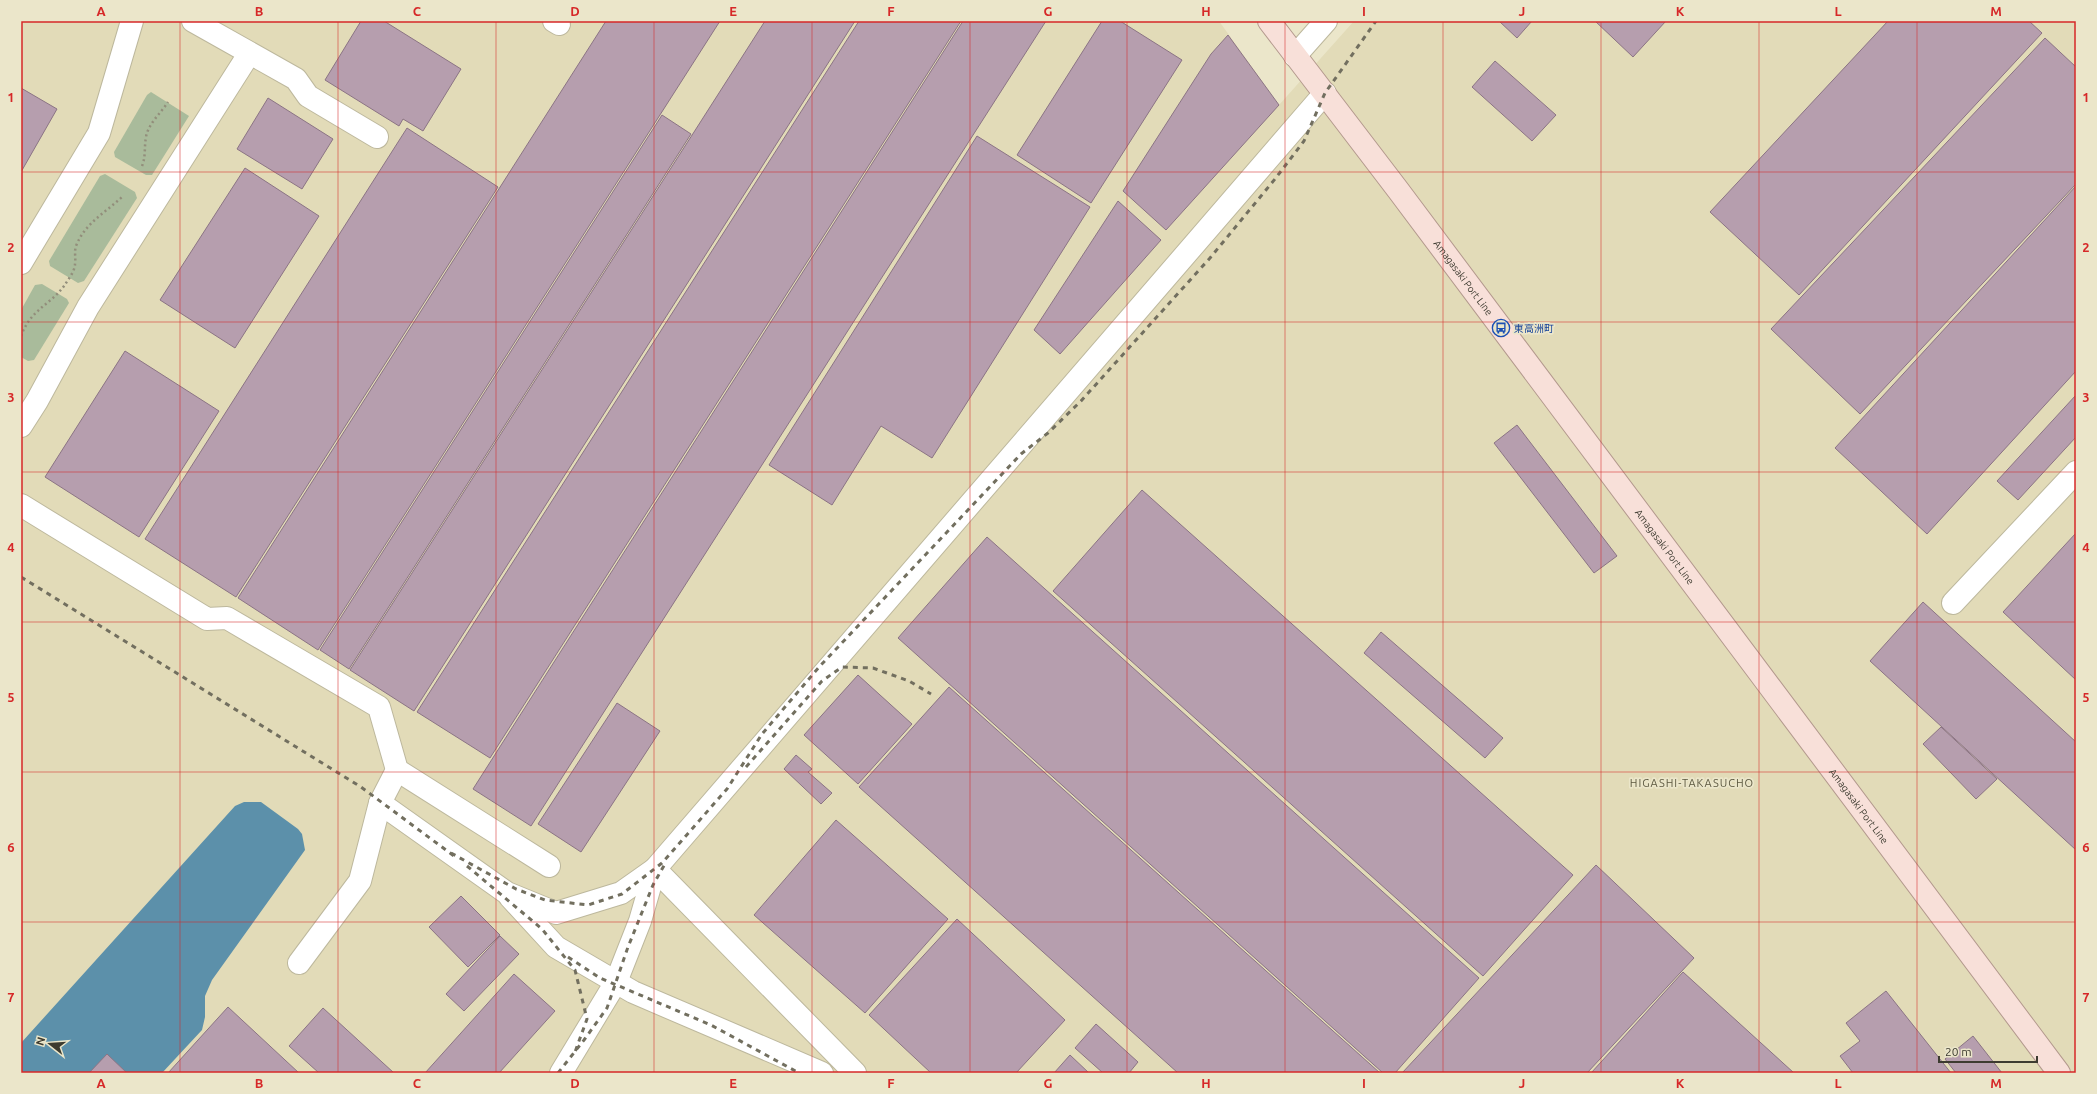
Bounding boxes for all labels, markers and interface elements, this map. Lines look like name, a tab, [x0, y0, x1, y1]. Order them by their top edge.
text: A	[96, 4, 106, 18]
text: B	[255, 4, 264, 18]
text: C	[413, 4, 422, 18]
text: D	[570, 4, 580, 18]
text: E	[729, 4, 737, 18]
text: F	[887, 4, 895, 18]
text: G	[1044, 4, 1053, 18]
text: H	[1201, 4, 1211, 18]
text: I	[1362, 4, 1366, 18]
text: J	[1519, 4, 1525, 18]
text: K	[1676, 4, 1685, 18]
text: L	[1834, 4, 1842, 18]
text: M	[1990, 4, 2002, 18]
text: 1	[7, 90, 15, 104]
text: 1	[2082, 90, 2090, 104]
street label: Amagasaki Port Line	[1432, 238, 1495, 317]
text: 2	[7, 240, 15, 254]
text: 2	[2082, 240, 2090, 254]
bus stop icon: 東高洲町	[1491, 318, 1511, 338]
place label: 東高洲町	[1514, 323, 1554, 334]
text: 3	[7, 390, 15, 404]
text: 3	[2082, 390, 2090, 404]
street label: Amagasaki Port Line	[1633, 507, 1697, 586]
text: 4	[7, 540, 15, 554]
text: 4	[2082, 540, 2090, 554]
text: 5	[7, 690, 15, 704]
text: 5	[2082, 690, 2090, 704]
street label: Amagasaki Port Line	[1827, 766, 1891, 846]
district label: HIGASHI-TAKASUCHO	[1630, 777, 1754, 789]
text: 6	[7, 840, 15, 854]
text: 6	[2082, 840, 2090, 854]
text: 7	[7, 990, 15, 1004]
text: 7	[2082, 990, 2090, 1004]
north arrow	[30, 1024, 70, 1064]
text: N	[33, 1035, 47, 1047]
scale bar	[1939, 1038, 2037, 1064]
text: 20 m	[1945, 1045, 1972, 1058]
text: A	[96, 1076, 106, 1090]
text: B	[255, 1076, 264, 1090]
text: C	[413, 1076, 422, 1090]
text: D	[570, 1076, 580, 1090]
text: E	[729, 1076, 737, 1090]
text: F	[887, 1076, 895, 1090]
text: G	[1044, 1076, 1053, 1090]
text: H	[1201, 1076, 1211, 1090]
text: I	[1362, 1076, 1366, 1090]
text: J	[1519, 1076, 1525, 1090]
text: K	[1676, 1076, 1685, 1090]
text: L	[1834, 1076, 1842, 1090]
text: M	[1990, 1076, 2002, 1090]

